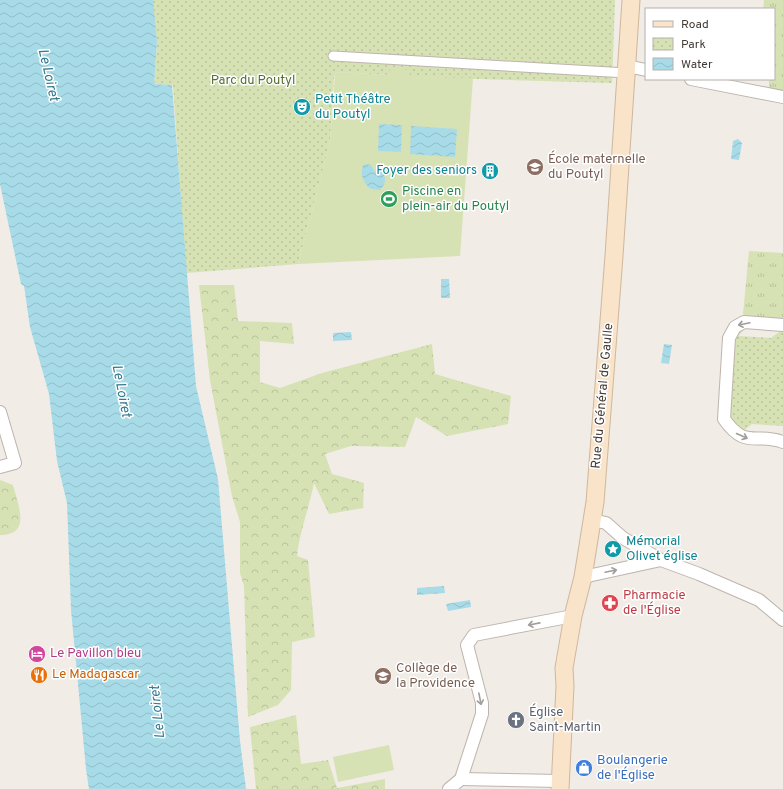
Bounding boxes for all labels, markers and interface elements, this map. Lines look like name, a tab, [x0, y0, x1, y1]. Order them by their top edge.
legend	[645, 8, 775, 80]
text: Road	[681, 17, 709, 33]
text: Park	[681, 37, 706, 53]
water label: Le Loiret	[34, 47, 63, 104]
text: Water	[681, 57, 713, 73]
park label: Parc du Poutyl	[211, 73, 295, 89]
place label: Petit Théâtre du Poutyl	[315, 92, 391, 123]
theatre icon: Petit Théâtre du Poutyl	[292, 97, 312, 117]
place label: École maternelle du Poutyl	[548, 150, 646, 183]
school or university icon: École maternelle du Poutyl	[525, 157, 545, 177]
building icon: Foyer des seniors	[480, 161, 500, 181]
place label: Foyer des seniors	[376, 163, 477, 179]
place label: Piscine en plein-air du Poutyl	[402, 184, 509, 215]
sports icon: Piscine en plein-air du Poutyl	[379, 189, 399, 209]
one-way arrow	[738, 320, 751, 328]
street label: Rue du Général de Gaulle	[589, 322, 617, 470]
water label: Le Loiret	[108, 363, 135, 420]
one-way arrow	[736, 433, 748, 440]
place label: Mémorial Olivet église	[626, 534, 698, 565]
place icon: Mémorial Olivet église	[603, 539, 623, 559]
one-way arrow	[604, 566, 617, 574]
place label: Pharmacie de l'Église	[623, 588, 685, 619]
pharmacy icon: Pharmacie de l'Église	[600, 593, 620, 613]
one-way arrow	[528, 620, 541, 628]
hotel icon: Le Pavillon bleu	[27, 644, 47, 664]
place label: Le Pavillon bleu	[50, 646, 141, 662]
place label: Collège de la Providence	[396, 661, 475, 692]
restaurant icon: Le Madagascar	[29, 665, 49, 685]
school or university icon: Collège de la Providence	[373, 666, 393, 686]
place label: Le Madagascar	[52, 667, 139, 683]
water label: Le Loiret	[147, 684, 169, 739]
one-way arrow	[477, 692, 485, 705]
place label: Église Saint-Martin	[529, 703, 601, 736]
church icon: Église Saint-Martin	[506, 710, 526, 730]
place label: Boulangerie de l'Église	[597, 753, 668, 784]
shop icon: Boulangerie de l'Église	[574, 758, 594, 778]

